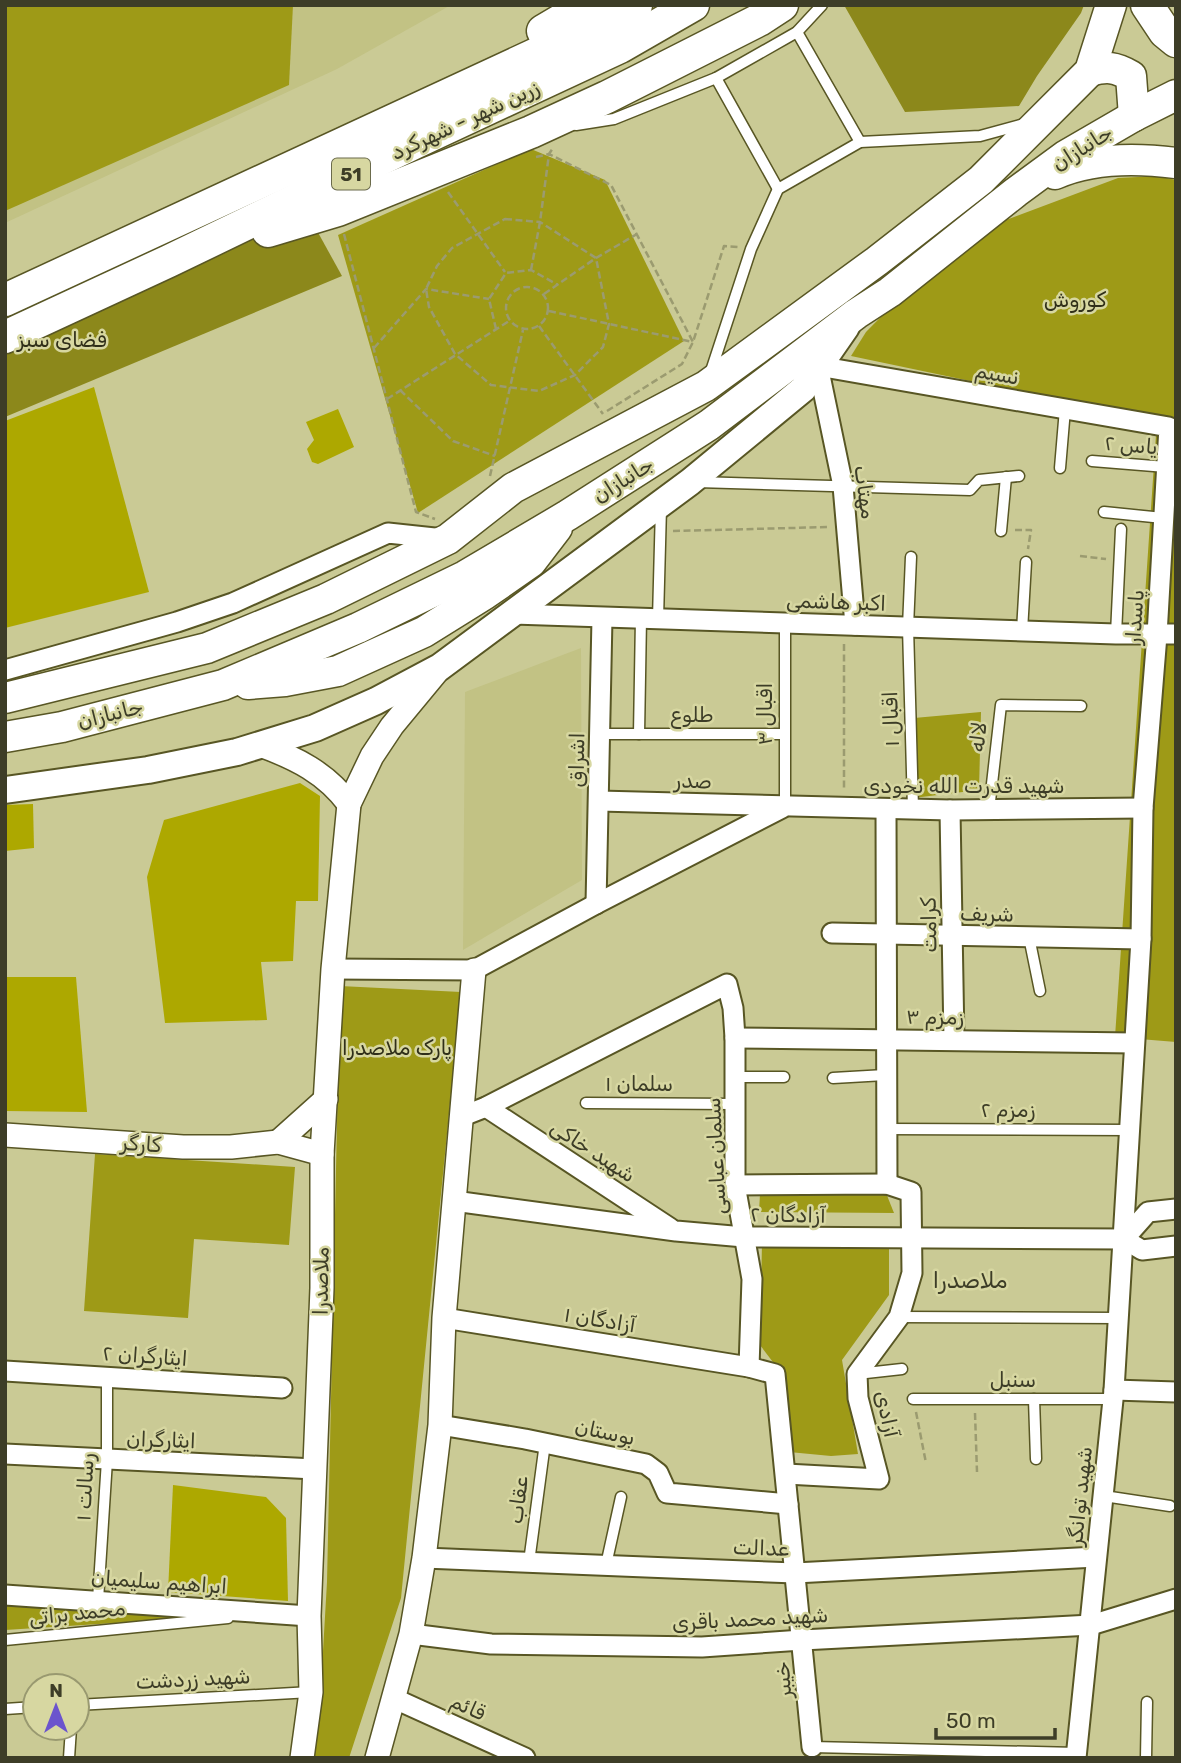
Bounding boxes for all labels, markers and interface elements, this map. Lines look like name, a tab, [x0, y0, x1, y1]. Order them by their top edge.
street label: زرین شهر - شهرکرد	[387, 74, 543, 165]
street label: جانبازان	[1047, 119, 1117, 176]
road number: 51	[332, 158, 370, 190]
park label: کوروش	[1044, 287, 1107, 313]
park label: فضای سبز	[15, 327, 107, 352]
street label: نسیم	[973, 357, 1021, 392]
street label: یاس ۲	[1104, 430, 1158, 459]
street label: جانبازان	[588, 451, 658, 508]
street label: مهتاب	[849, 463, 882, 520]
street label: اکبر هاشمی	[786, 587, 886, 616]
street label: پاسدار	[1120, 589, 1151, 647]
street label: اقبال ۳	[752, 683, 777, 745]
street label: اقبال ۱	[877, 691, 904, 747]
street label: جانبازان	[75, 693, 145, 734]
street label: طلوع	[670, 702, 714, 729]
street label: لاله	[963, 721, 992, 753]
street label: اشراق	[564, 732, 589, 788]
street label: صدر	[672, 767, 712, 794]
street label: شهید قدرت الله نخودی	[863, 773, 1065, 798]
street label: کرامت	[916, 896, 941, 953]
street label: شریف	[960, 901, 1014, 926]
street label: زمزم ۳	[906, 1003, 964, 1031]
park label: پارک ملاصدرا	[342, 1035, 452, 1062]
street label: سلمان ۱	[605, 1071, 673, 1096]
street label: سلمان عباسی	[700, 1097, 731, 1215]
street label: زمزم ۲	[981, 1097, 1035, 1123]
street label: شهید خاکی	[546, 1114, 641, 1187]
street label: کارگر	[118, 1129, 163, 1157]
street label: آزادگان ۲	[750, 1201, 826, 1228]
street label: ملاصدرا	[307, 1246, 334, 1315]
district label: ملاصدرا	[932, 1266, 1008, 1294]
street label: آزادگان ۱	[562, 1302, 638, 1337]
street label: ایثارگران ۲	[102, 1340, 188, 1371]
street label: سنبل	[990, 1367, 1036, 1392]
street label: آزادی	[870, 1388, 905, 1440]
street label: بوستان	[573, 1413, 637, 1450]
street label: ایثارگران	[126, 1426, 196, 1453]
street label: شهید توانگر	[1062, 1445, 1097, 1549]
street label: رسالت ۱	[70, 1452, 99, 1522]
street label: عقاب	[502, 1475, 533, 1525]
street label: عدالت	[732, 1534, 790, 1561]
street label: ابراهیم سلیمیان	[90, 1564, 228, 1601]
street label: محمد براتی	[27, 1595, 127, 1630]
street label: شهید محمد باقری	[671, 1602, 829, 1635]
street label: خیبر	[768, 1661, 797, 1701]
street label: شهید زردشت	[135, 1663, 251, 1694]
north arrow	[21, 1672, 91, 1742]
text: N	[49, 1679, 63, 1702]
street label: قائم	[446, 1688, 490, 1727]
scale bar	[936, 1696, 1055, 1740]
text: 50 m	[946, 1708, 996, 1733]

